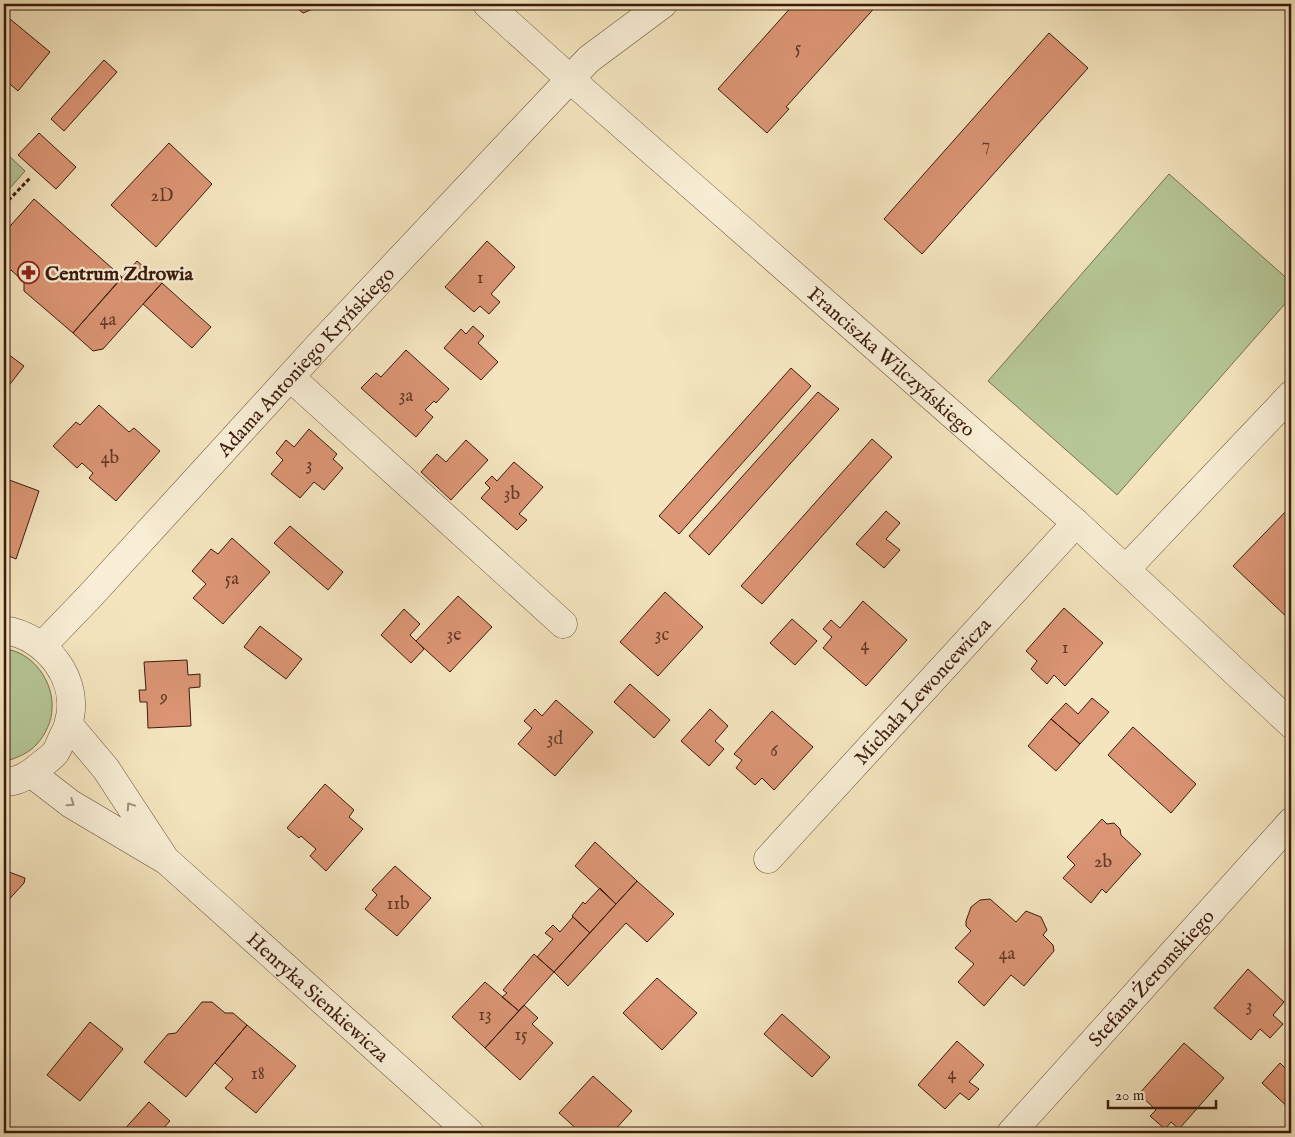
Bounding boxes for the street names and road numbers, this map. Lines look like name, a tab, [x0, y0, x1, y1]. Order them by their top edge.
street label: Adama Antoniego Kryńskiego	[212, 262, 401, 463]
street label: Franciszka Wilczyńskiego	[802, 282, 980, 443]
street label: Michała Lewoncewicza	[849, 613, 997, 771]
street label: Stefana Żeromskiego	[1084, 905, 1220, 1053]
street label: Henryka Sienkiewicza	[241, 927, 394, 1068]

